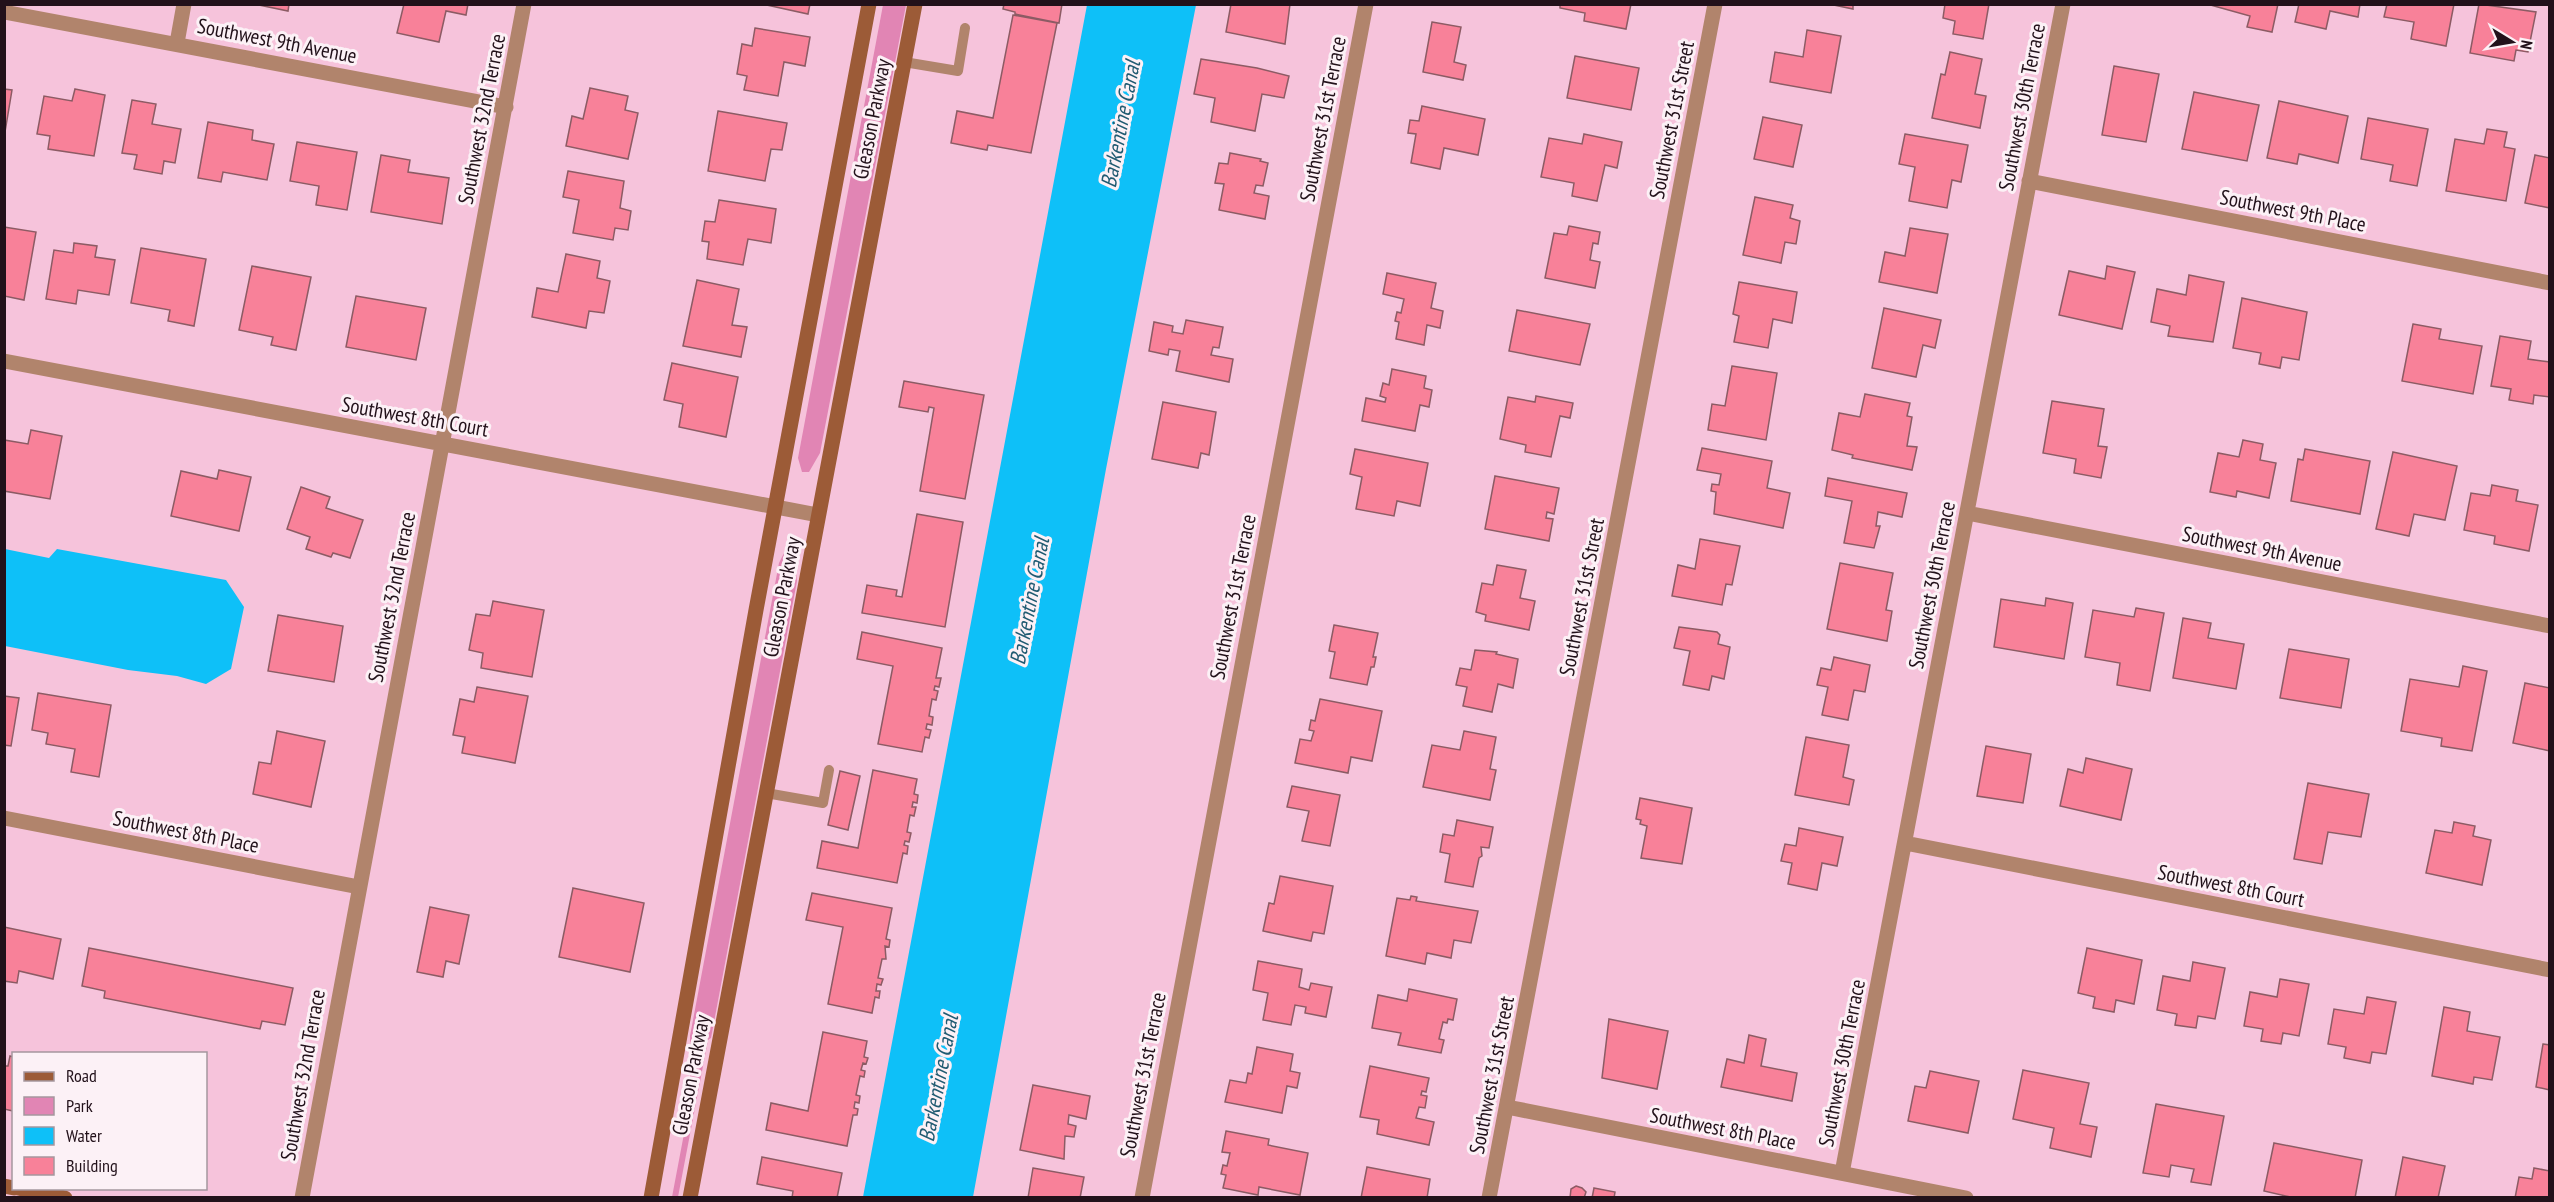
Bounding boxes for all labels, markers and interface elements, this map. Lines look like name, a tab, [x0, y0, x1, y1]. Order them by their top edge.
street label: Southwest 9th Avenue	[195, 12, 359, 69]
north arrow	[2482, 12, 2542, 72]
street label: Southwest 30th Terrace	[1992, 21, 2051, 193]
street label: Southwest 32nd Terrace	[452, 31, 511, 206]
street label: Southwest 31st Terrace	[1293, 34, 1352, 204]
street label: Southwest 31st Street	[1643, 39, 1700, 201]
text: N	[2516, 39, 2537, 51]
street label: Gleason Parkway	[847, 56, 896, 181]
water label: Barkentine Canal	[1094, 56, 1146, 190]
street label: Southwest 9th Place	[2218, 183, 2368, 238]
street label: Southwest 8th Court	[340, 390, 491, 443]
street label: Southwest 30th Terrace	[1902, 499, 1961, 671]
street label: Southwest 32nd Terrace	[362, 509, 421, 684]
street label: Southwest 31st Terrace	[1203, 512, 1262, 682]
street label: Southwest 31st Street	[1553, 516, 1610, 678]
street label: Southwest 9th Avenue	[2180, 520, 2344, 577]
water label: Barkentine Canal	[1003, 533, 1055, 667]
street label: Gleason Parkway	[757, 534, 806, 659]
street label: Southwest 8th Place	[111, 804, 261, 859]
street label: Southwest 8th Court	[2156, 858, 2307, 913]
street label: Southwest 30th Terrace	[1812, 977, 1871, 1149]
street label: Southwest 32nd Terrace	[274, 987, 331, 1162]
street label: Southwest 31st Terrace	[1113, 990, 1172, 1160]
street label: Southwest 31st Street	[1463, 994, 1520, 1156]
water label: Barkentine Canal	[912, 1010, 964, 1144]
street label: Gleason Parkway	[666, 1012, 715, 1137]
legend	[12, 1052, 207, 1190]
text: Road	[66, 1064, 97, 1087]
text: Park	[66, 1094, 93, 1117]
street label: Southwest 8th Place	[1648, 1101, 1798, 1156]
text: Water	[66, 1124, 102, 1147]
text: Building	[66, 1154, 118, 1177]

